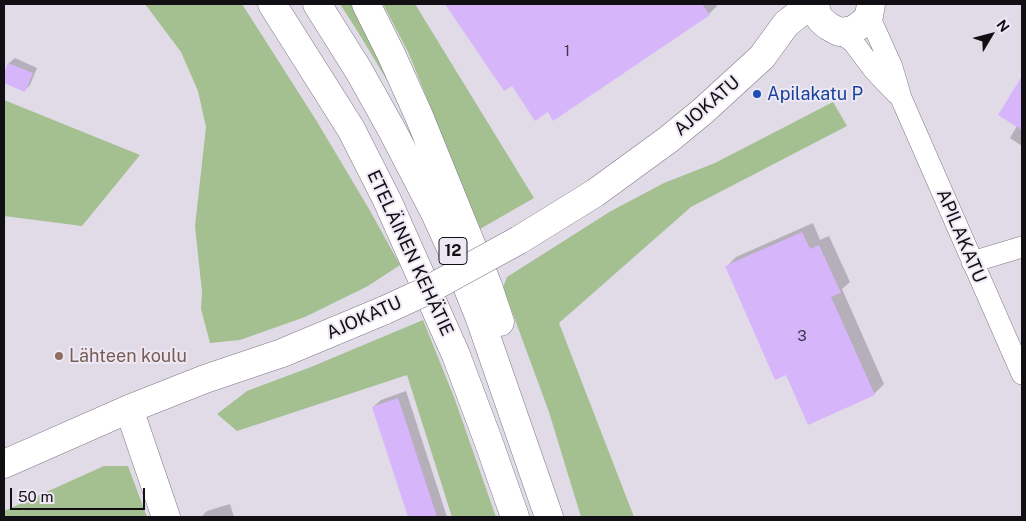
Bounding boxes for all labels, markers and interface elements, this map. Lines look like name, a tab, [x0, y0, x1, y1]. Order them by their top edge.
north arrow	[966, 10, 1016, 60]
text: N	[993, 17, 1013, 35]
house number: 1	[564, 42, 570, 60]
street label: AJOKATU	[670, 72, 744, 140]
place label: Apilakatu P	[767, 83, 863, 105]
marker: Apilakatu P	[751, 88, 763, 100]
street label: ETELÄINEN KEHÄTIE	[362, 167, 458, 339]
street label: APILAKATU	[932, 186, 990, 286]
road number: 12	[439, 238, 467, 264]
street label: AJOKATU	[323, 292, 405, 344]
house number: 3	[797, 327, 807, 345]
place label: Lähteen koulu	[69, 345, 187, 367]
marker: Lähteen koulu	[53, 350, 65, 362]
scale bar	[12, 478, 148, 510]
text: 50 m	[18, 488, 53, 505]

